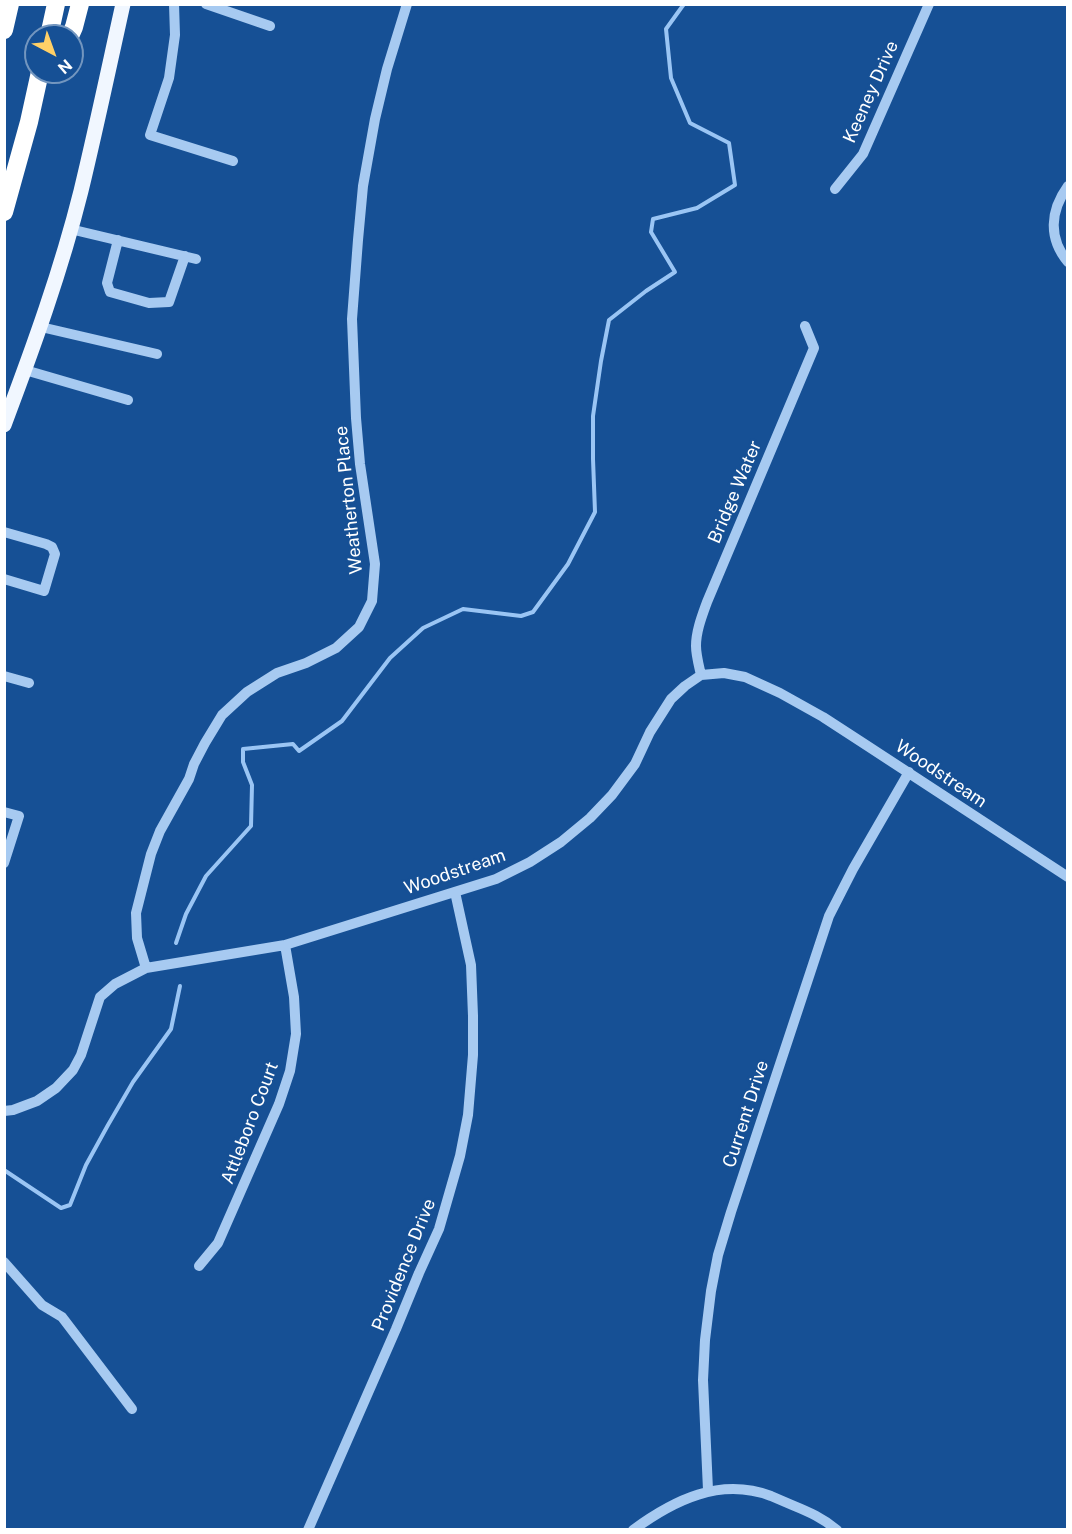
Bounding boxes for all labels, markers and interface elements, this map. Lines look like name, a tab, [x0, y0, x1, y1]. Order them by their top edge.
north arrow	[24, 24, 84, 84]
street label: Keeney Drive	[839, 38, 903, 146]
text: N	[54, 55, 76, 78]
street label: Weatherton Place	[330, 425, 368, 575]
street label: Bridge Water	[704, 437, 766, 547]
street label: Woodstream	[891, 735, 991, 813]
street label: Woodstream	[401, 845, 509, 899]
street label: Current Drive	[718, 1058, 774, 1170]
street label: Attleboro Court	[217, 1059, 283, 1187]
street label: Providence Drive	[368, 1196, 440, 1334]

